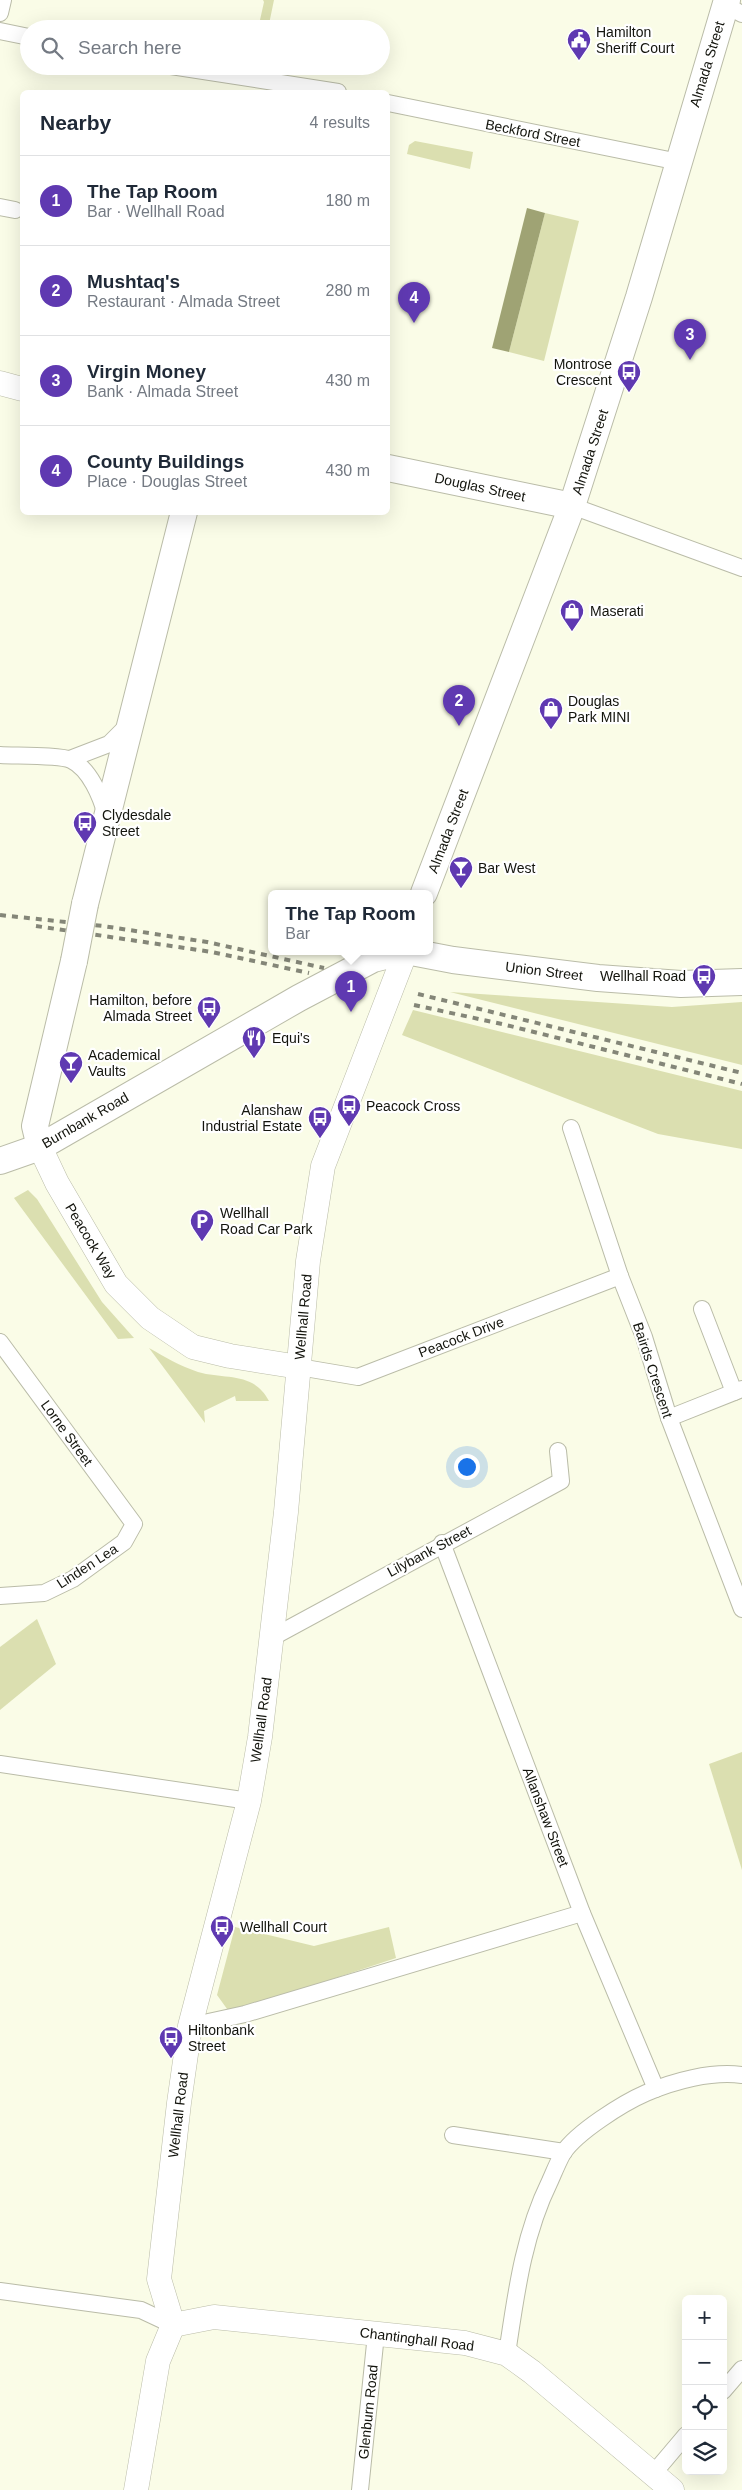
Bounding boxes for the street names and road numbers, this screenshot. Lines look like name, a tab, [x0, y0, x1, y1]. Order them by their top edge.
street label: Almada Street	[686, 19, 728, 109]
street label: Beckford Street	[484, 116, 582, 150]
street label: Almada Street	[569, 407, 611, 497]
street label: Douglas Street	[433, 470, 527, 504]
street label: Almada Street	[425, 787, 471, 875]
street label: Union Street	[504, 958, 584, 984]
street label: Burnbank Road	[39, 1089, 131, 1151]
street label: Peacock Way	[62, 1200, 120, 1282]
street label: Wellhall Road	[291, 1273, 315, 1361]
street label: Peacock Drive	[416, 1313, 506, 1361]
street label: Bairds Crescent	[630, 1320, 676, 1420]
street label: Lorne Street	[38, 1397, 96, 1469]
street label: Lilybank Street	[384, 1522, 474, 1580]
street label: Linden Lea	[54, 1540, 121, 1592]
street label: Wellhall Road	[247, 1676, 275, 1764]
street label: Allanshaw Street	[520, 1765, 572, 1869]
street label: Wellhall Road	[165, 2071, 191, 2159]
street label: Chantinghall Road	[359, 2324, 475, 2354]
street label: Glenburn Road	[355, 2364, 381, 2460]

